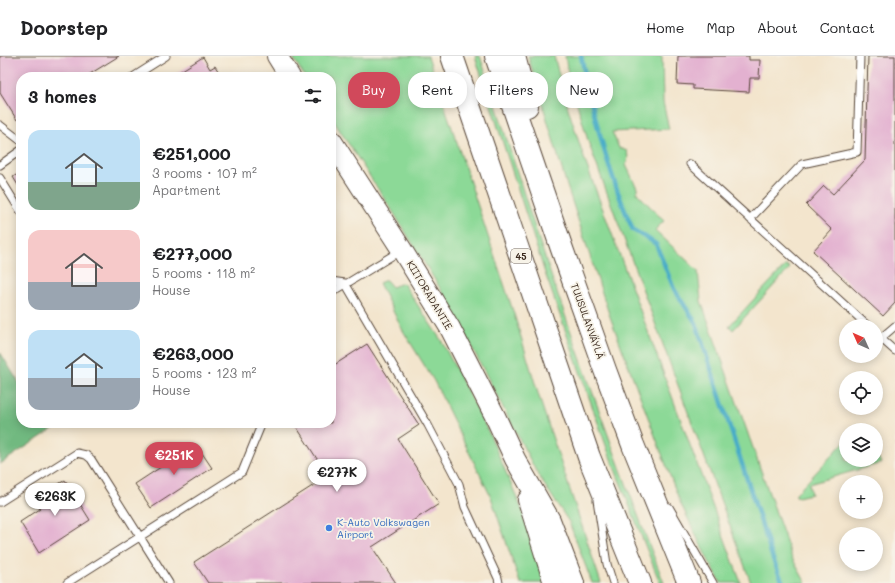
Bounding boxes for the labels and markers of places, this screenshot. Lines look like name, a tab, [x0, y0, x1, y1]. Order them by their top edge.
pin: €251K	[146, 442, 202, 476]
pin: €277K	[309, 459, 365, 493]
pin: €263K	[27, 483, 83, 517]
place label: K-Auto Volkswagen Airport	[337, 515, 430, 541]
marker: K-Auto Volkswagen Airport	[324, 523, 334, 533]

